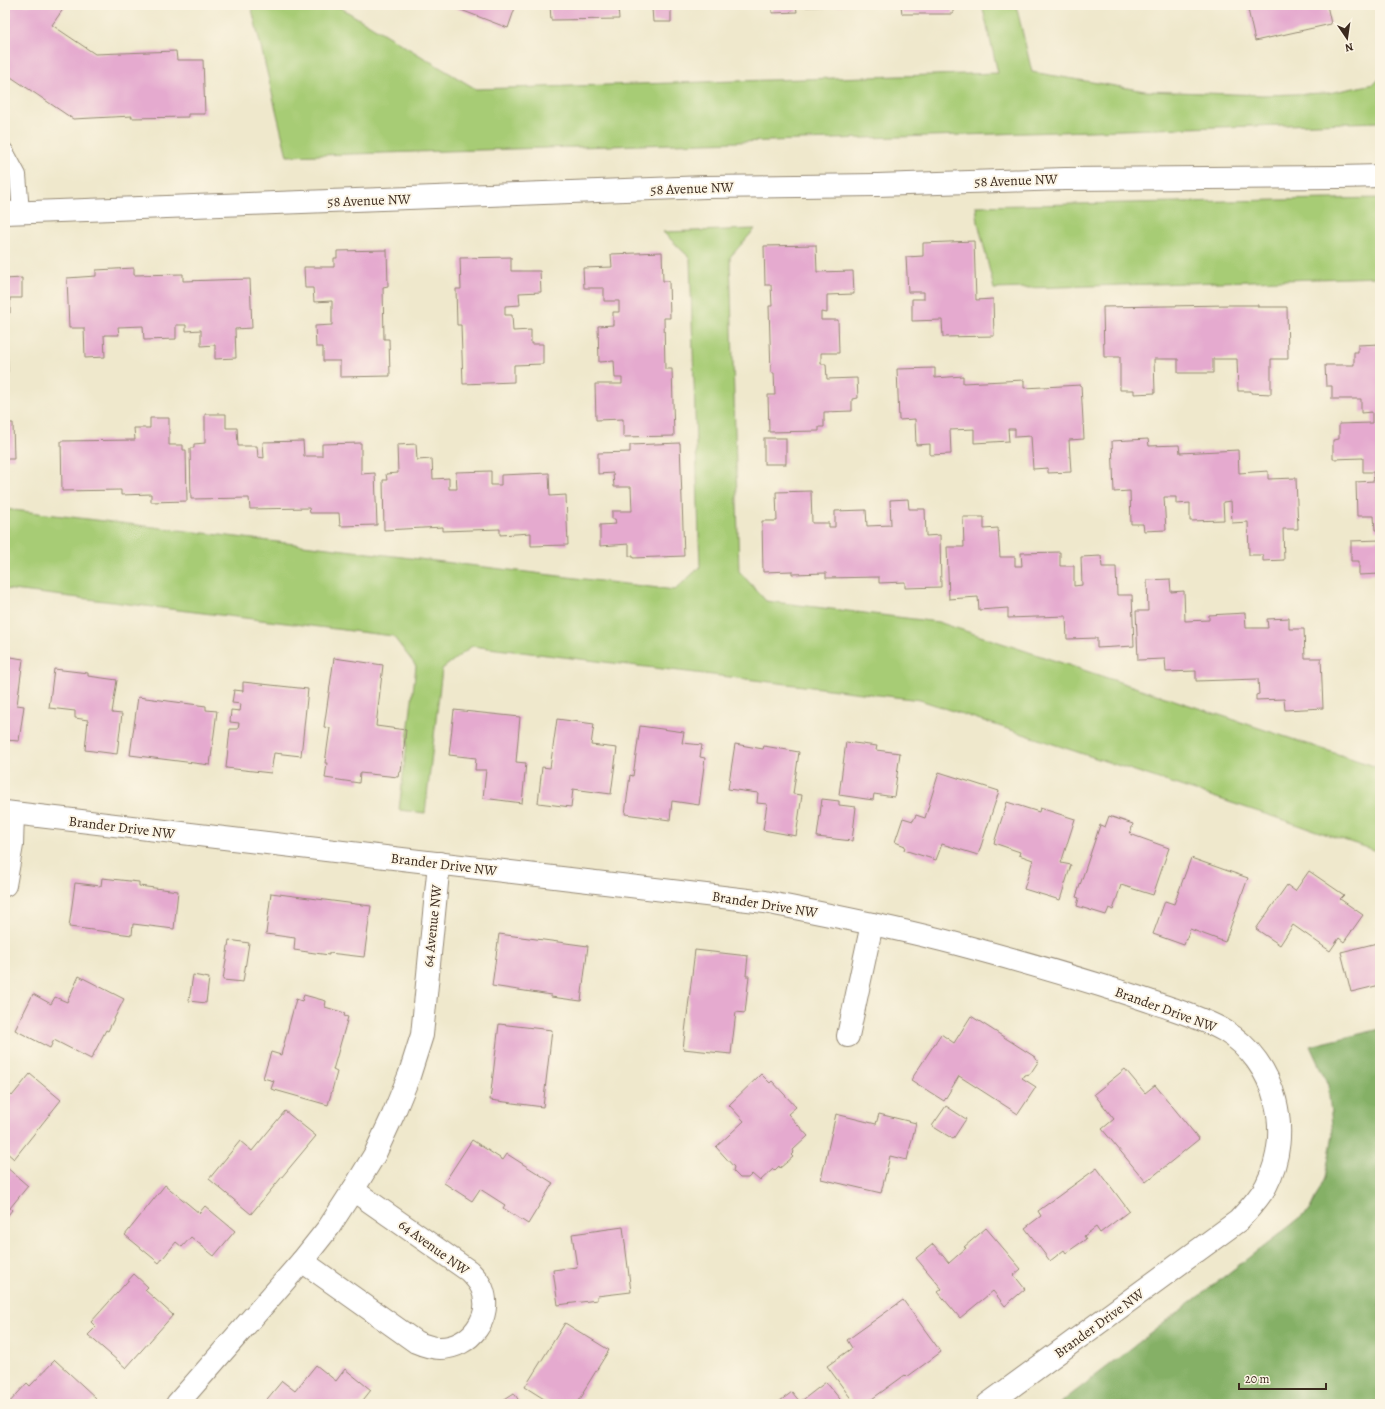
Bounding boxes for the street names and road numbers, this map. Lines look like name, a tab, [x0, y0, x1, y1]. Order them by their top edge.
street label: 58 Avenue NW	[974, 170, 1059, 191]
street label: 58 Avenue NW	[650, 178, 735, 199]
street label: 58 Avenue NW	[327, 190, 412, 211]
street label: Brander Drive NW	[68, 812, 177, 844]
street label: Brander Drive NW	[390, 849, 499, 881]
street label: 64 Avenue NW	[419, 883, 446, 968]
street label: Brander Drive NW	[711, 887, 820, 922]
street label: Brander Drive NW	[1112, 982, 1220, 1037]
street label: 64 Avenue NW	[394, 1215, 474, 1280]
street label: Brander Drive NW	[1050, 1284, 1149, 1363]

